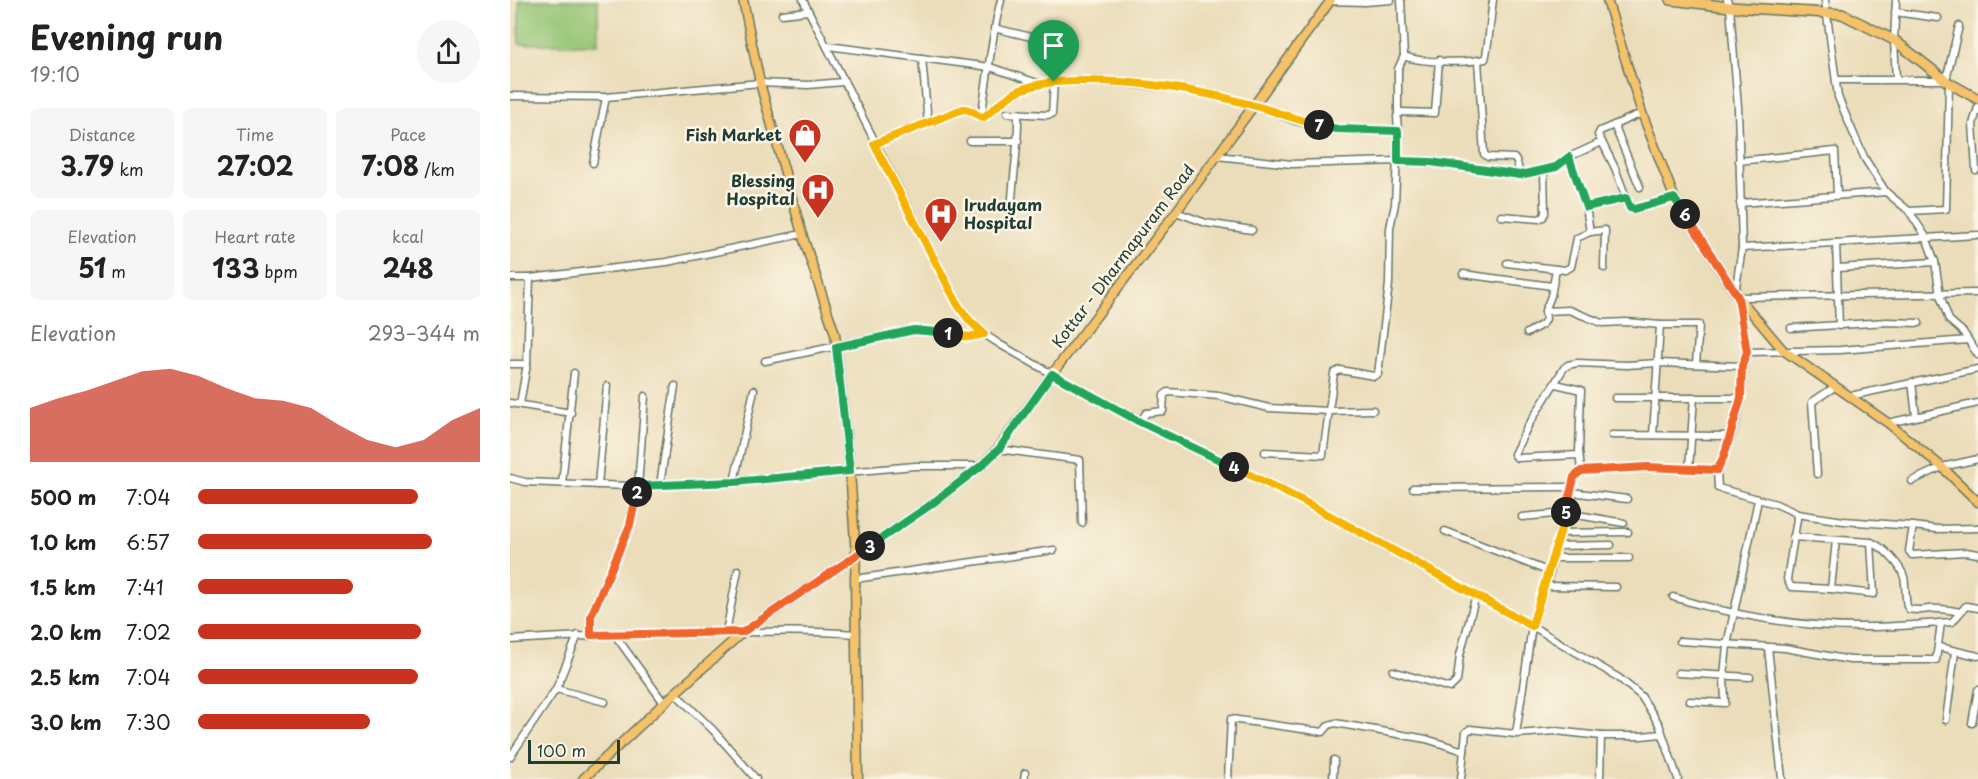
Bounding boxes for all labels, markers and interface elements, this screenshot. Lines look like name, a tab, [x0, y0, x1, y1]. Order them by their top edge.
text: Evening run	[30, 11, 223, 61]
button: share	[417, 20, 480, 83]
pin	[1028, 20, 1079, 82]
icon: arrive	[1037, 29, 1070, 62]
text: 19:10	[30, 59, 80, 89]
pin: 7	[1304, 110, 1334, 140]
text: 7	[1314, 113, 1324, 137]
shop icon: Fish Market	[787, 117, 823, 164]
text: Distance	[68, 122, 136, 146]
text: Time	[236, 122, 274, 146]
text: Pace	[390, 122, 426, 146]
place label: Fish Market	[686, 122, 782, 146]
text: 3.79	[60, 146, 114, 185]
text: 27:02	[217, 146, 293, 185]
text: 7:08	[361, 146, 419, 185]
text: km	[114, 157, 144, 181]
text: /km	[419, 157, 455, 181]
street label: Kottar - Dharmapuram Road	[1045, 159, 1199, 352]
place label: Blessing Hospital	[727, 168, 795, 210]
hospital icon: Blessing Hospital	[800, 172, 836, 219]
place label: Irudayam Hospital	[964, 192, 1042, 234]
hospital icon: Irudayam Hospital	[923, 196, 959, 243]
pin: 6	[1670, 199, 1700, 229]
text: 6	[1679, 202, 1691, 226]
text: Elevation	[67, 224, 137, 248]
text: Heart rate	[215, 224, 295, 248]
text: kcal	[392, 224, 424, 248]
text: 51	[78, 248, 106, 287]
text: 133	[212, 248, 259, 287]
text: 248	[382, 248, 434, 287]
text: m	[106, 259, 126, 283]
text: bpm	[259, 259, 298, 283]
text: Elevation	[30, 318, 116, 348]
text: 293–344 m	[368, 318, 480, 348]
pin: 1	[933, 318, 963, 348]
text: 1	[944, 321, 952, 345]
pin: 4	[1219, 452, 1249, 482]
text: 4	[1229, 455, 1239, 479]
pin: 2	[622, 477, 652, 507]
text: 2	[631, 480, 643, 504]
text: 500 m	[30, 482, 97, 512]
text: 7:04	[126, 482, 171, 512]
pin: 5	[1551, 497, 1581, 527]
text: 5	[1561, 500, 1571, 524]
text: 1.0 km	[30, 527, 97, 557]
text: 6:57	[126, 527, 170, 557]
pin: 3	[855, 531, 885, 561]
text: 3	[865, 534, 875, 558]
text: 1.5 km	[30, 572, 96, 602]
text: 7:41	[126, 572, 164, 602]
text: 2.0 km	[30, 617, 102, 647]
text: 7:02	[126, 617, 171, 647]
text: 2.5 km	[30, 662, 100, 692]
text: 7:04	[126, 662, 171, 692]
text: 3.0 km	[30, 707, 102, 737]
text: 7:30	[126, 707, 171, 737]
scale bar	[528, 737, 620, 764]
text: 100 m	[537, 738, 586, 762]

